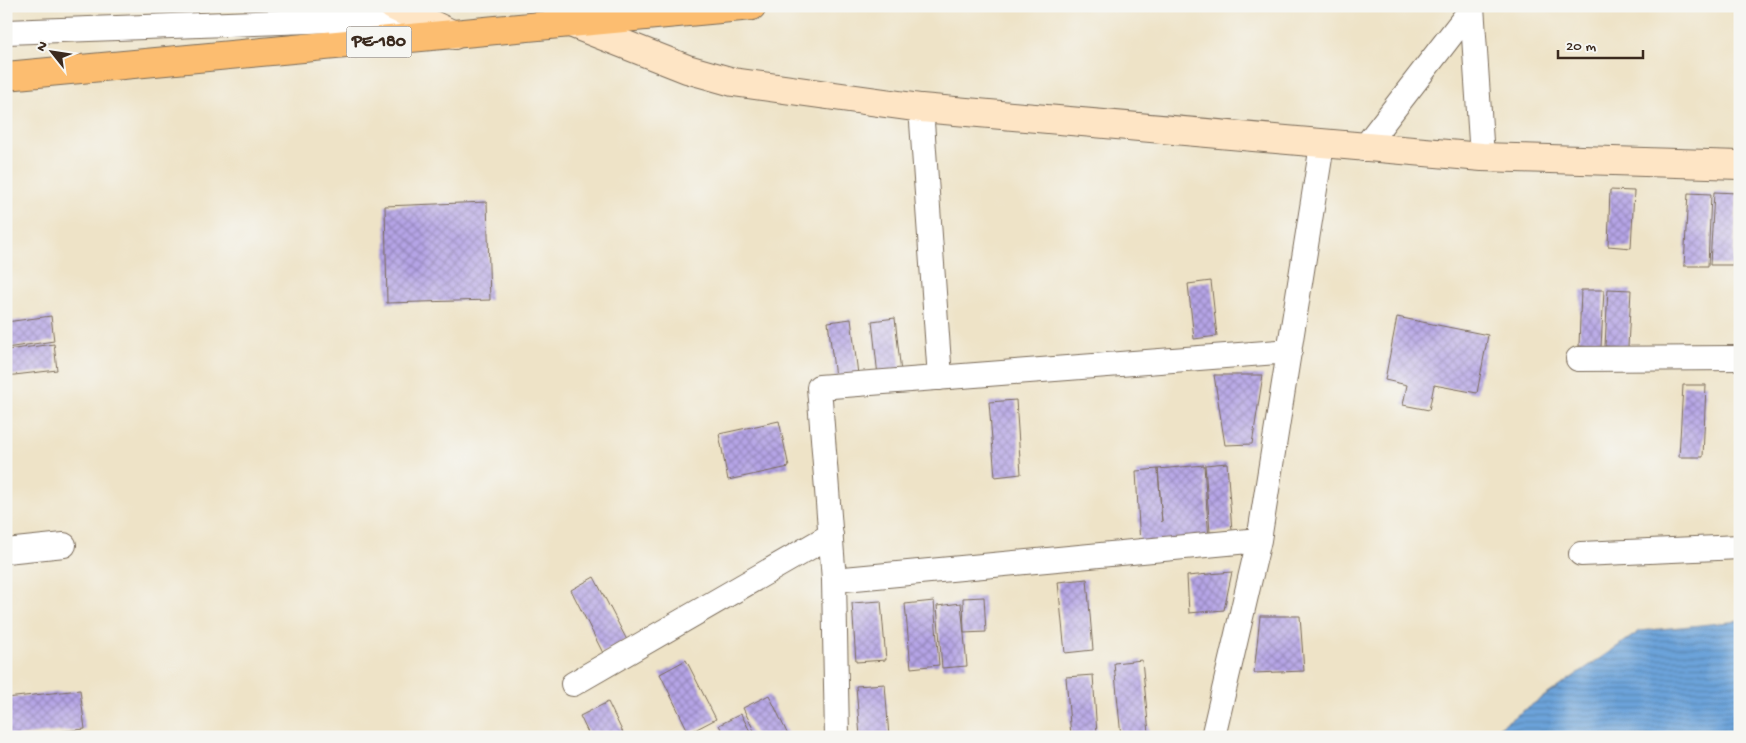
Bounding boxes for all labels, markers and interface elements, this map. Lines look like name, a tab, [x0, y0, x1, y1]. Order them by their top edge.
road number: PE-180	[346, 27, 412, 58]
north arrow	[28, 28, 78, 78]
scale bar	[1558, 28, 1644, 60]
text: 20 m	[1566, 38, 1596, 56]
text: N	[33, 39, 53, 55]

